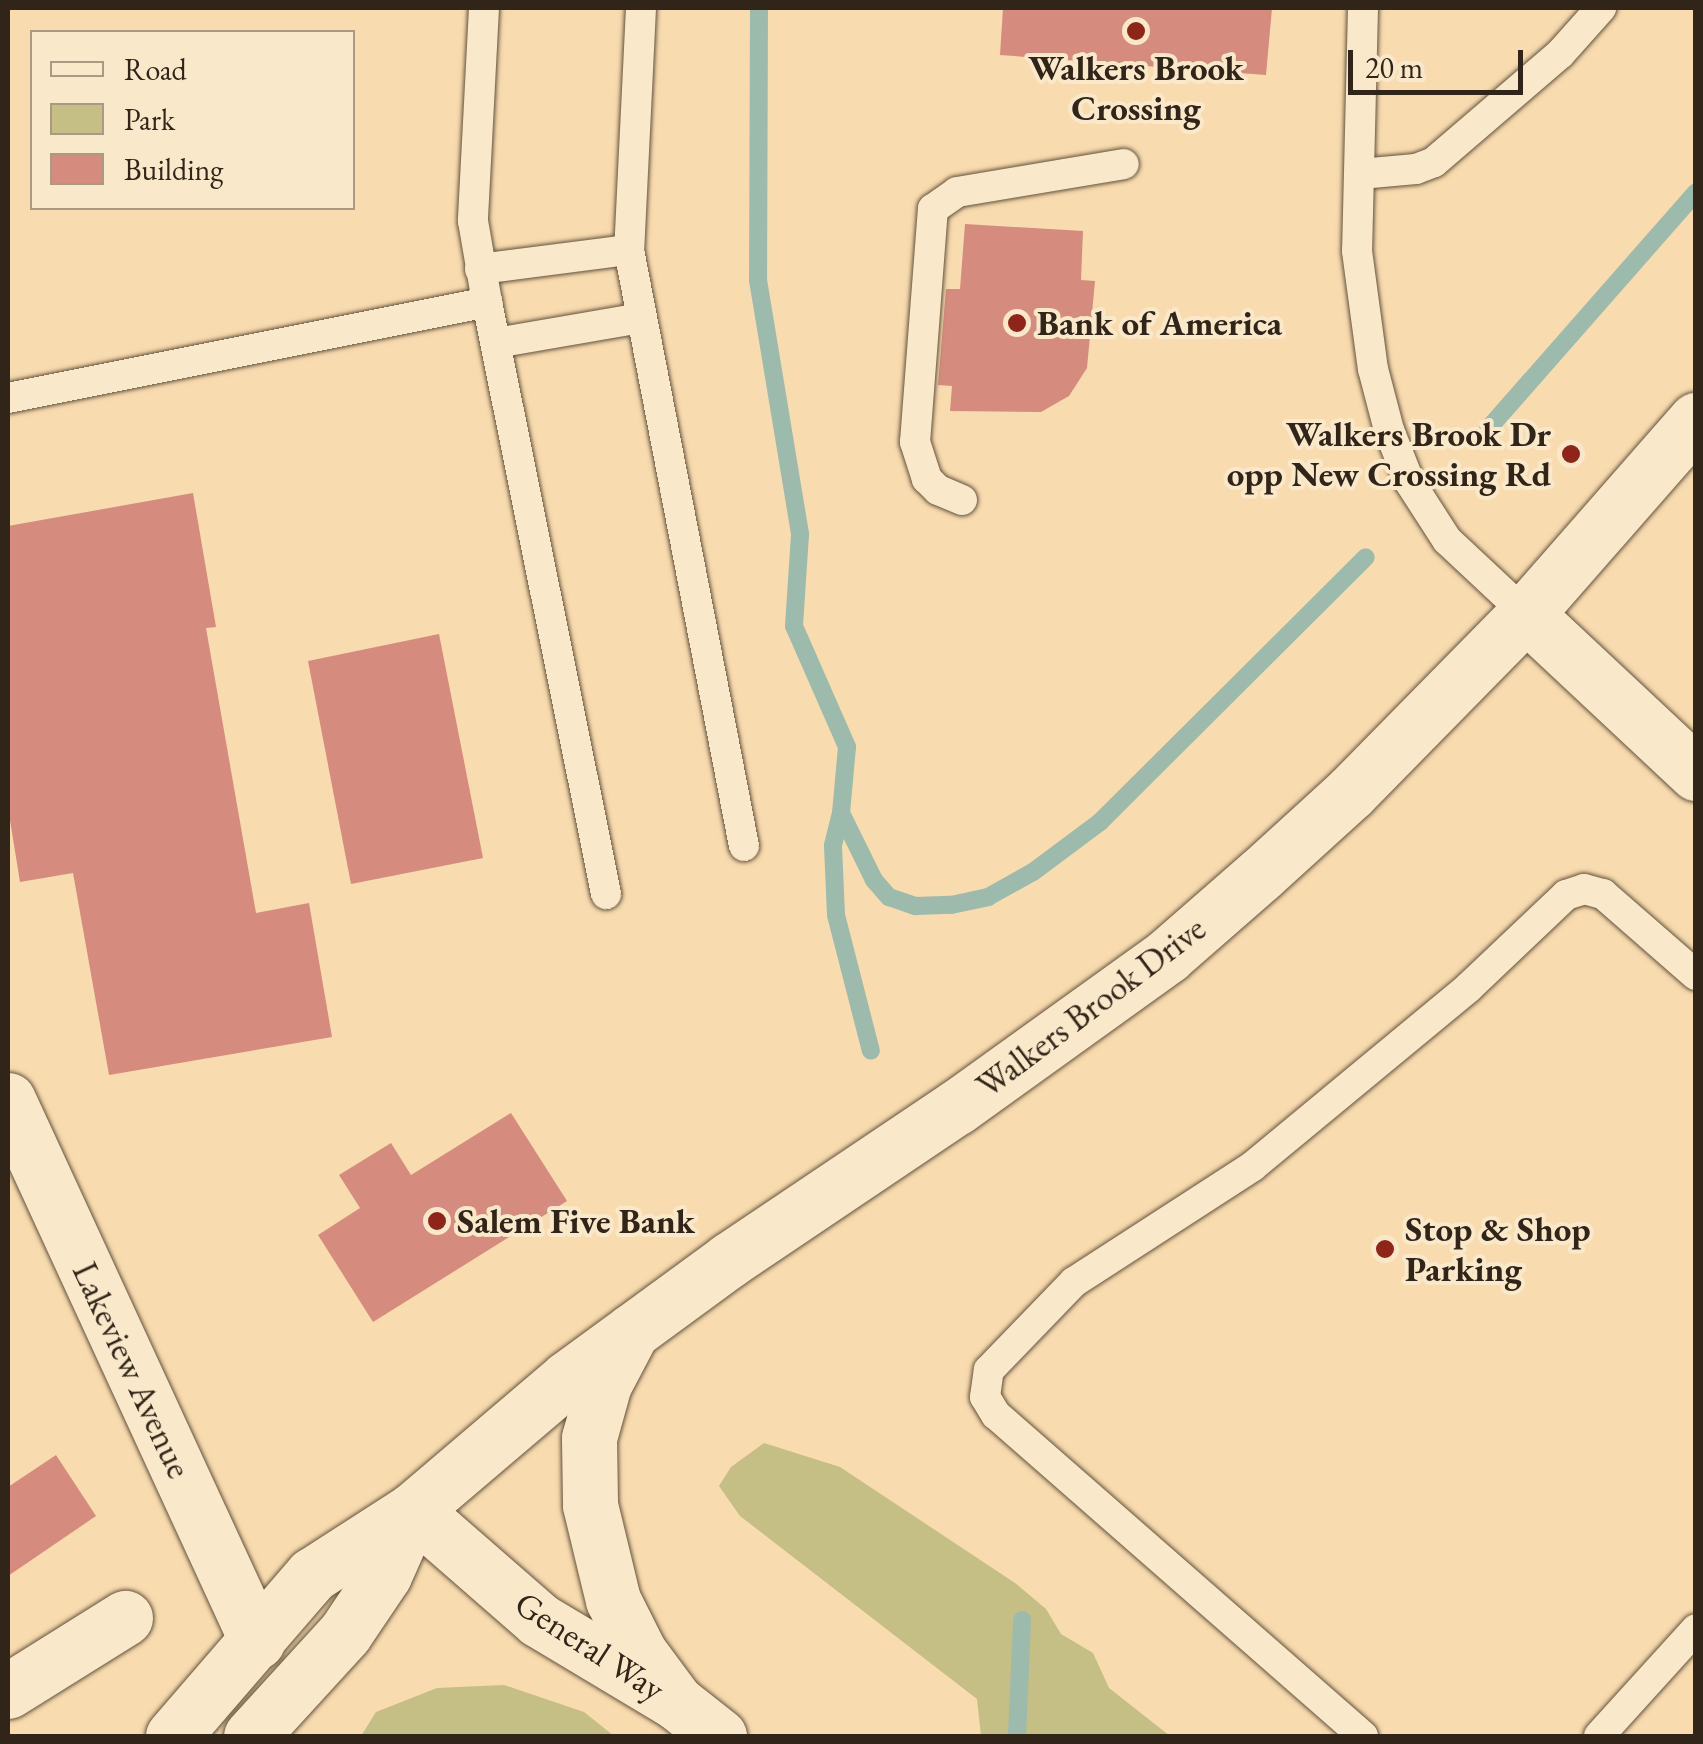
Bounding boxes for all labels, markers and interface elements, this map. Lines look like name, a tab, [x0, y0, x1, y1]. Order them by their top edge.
marker: Walkers Brook Crossing	[1125, 20, 1147, 42]
legend	[30, 30, 355, 210]
scale bar	[1353, 30, 1528, 92]
place label: Walkers Brook Crossing	[1028, 47, 1244, 129]
text: 20 m	[1365, 48, 1423, 87]
text: Road	[124, 50, 187, 89]
text: Park	[124, 100, 175, 139]
text: Building	[124, 150, 223, 189]
place label: Bank of America	[1037, 302, 1282, 344]
marker: Bank of America	[1006, 312, 1028, 334]
place label: Walkers Brook Dr opp New Crossing Rd	[1227, 413, 1551, 495]
marker: Walkers Brook Dr opp New Crossing Rd	[1560, 443, 1582, 465]
street label: Walkers Brook Drive	[968, 907, 1214, 1107]
place label: Salem Five Bank	[457, 1200, 695, 1242]
place label: Stop & Shop Parking	[1405, 1208, 1591, 1290]
marker: Salem Five Bank	[426, 1210, 448, 1232]
marker: Stop & Shop Parking	[1374, 1238, 1396, 1260]
street label: Lakeview Avenue	[64, 1255, 200, 1485]
street label: General Way	[507, 1582, 673, 1710]

